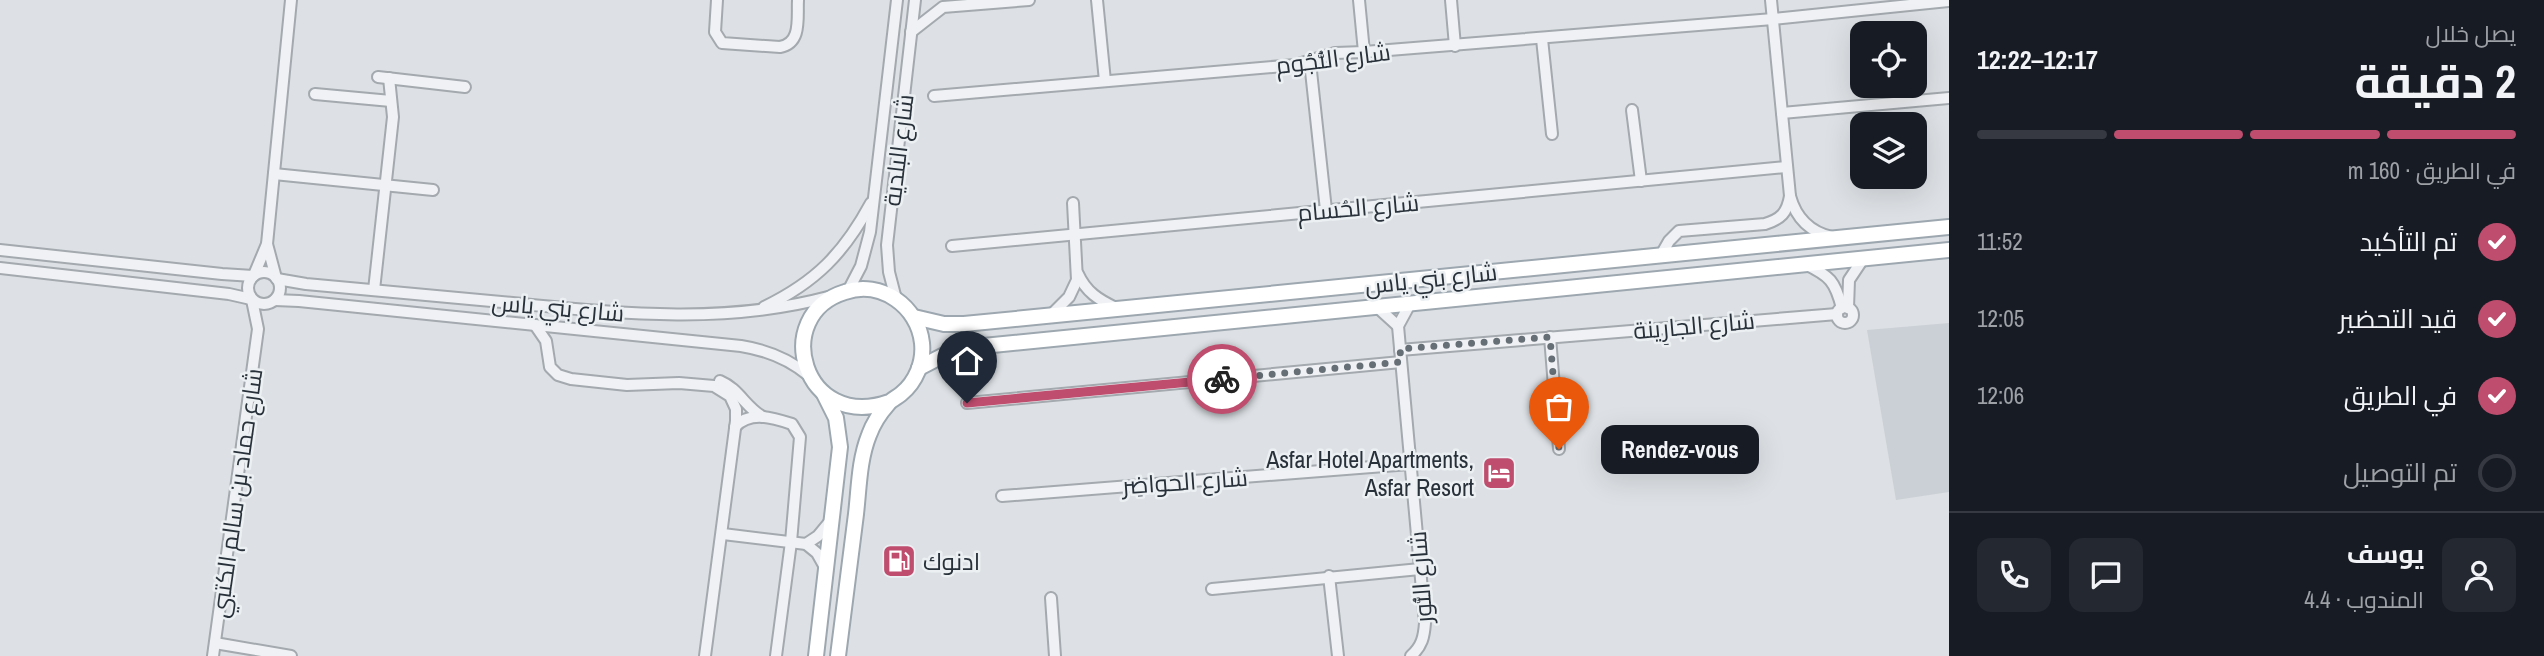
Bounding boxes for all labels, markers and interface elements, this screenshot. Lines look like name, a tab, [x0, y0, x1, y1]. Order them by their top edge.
text: يصل خلال	[2425, 18, 2516, 49]
map controls	[1850, 21, 1927, 189]
button: locate	[1850, 21, 1927, 98]
street label: شارع النُّجُوم	[1274, 35, 1392, 82]
text: 12:17–12:22	[1977, 42, 2098, 77]
text: 2 دقيقة	[2354, 50, 2516, 112]
street label: شارع البلدية	[875, 92, 922, 208]
button: layers	[1850, 112, 1927, 189]
text: في الطريق · 160 m	[2348, 155, 2516, 186]
street label: شارع الحُسام	[1296, 186, 1420, 229]
icon: check	[2478, 223, 2516, 261]
text: تم التأكيد	[2360, 224, 2457, 259]
text: 11:52	[1977, 226, 2023, 257]
street label: شارع بني ياس	[1363, 255, 1499, 305]
street label: شارع بني ياس	[490, 285, 626, 333]
icon: check	[2478, 300, 2516, 338]
text: قيد التحضير	[2339, 301, 2457, 336]
text: 12:05	[1977, 303, 2024, 334]
street label: شارع الجارِينة	[1632, 304, 1756, 347]
pin	[937, 331, 997, 403]
icon: home	[948, 342, 986, 380]
courier	[1187, 344, 1257, 414]
icon: bike	[1203, 360, 1241, 398]
street label: شارع حماد بن سالم الكتبي	[203, 366, 273, 620]
pin	[1529, 377, 1589, 449]
icon: check	[2478, 377, 2516, 415]
text: في الطريق	[2344, 378, 2457, 413]
text: 12:06	[1977, 380, 2024, 411]
icon: bag	[1540, 388, 1578, 426]
callout: Rendez-vous	[1601, 424, 1758, 474]
text: Rendez-vous	[1621, 434, 1739, 465]
place label: Asfar Hotel Apartments, Asfar Resort	[1265, 443, 1475, 503]
hotel icon: Asfar Hotel Apartments, Asfar Resort	[1480, 454, 1518, 492]
text: تم التوصيل	[2343, 455, 2457, 490]
street label: شارع الحواضِر	[1119, 461, 1249, 502]
street label: شارع النُّور	[1401, 530, 1440, 626]
text: يوسف	[2347, 536, 2424, 571]
button: phone	[1977, 538, 2051, 612]
button: chat	[2069, 538, 2143, 612]
button: person	[2442, 538, 2516, 612]
fuel station icon: ادنوك	[880, 542, 918, 580]
place label: ادنوك	[923, 545, 980, 577]
text: المندوب · 4.4	[2304, 584, 2424, 615]

